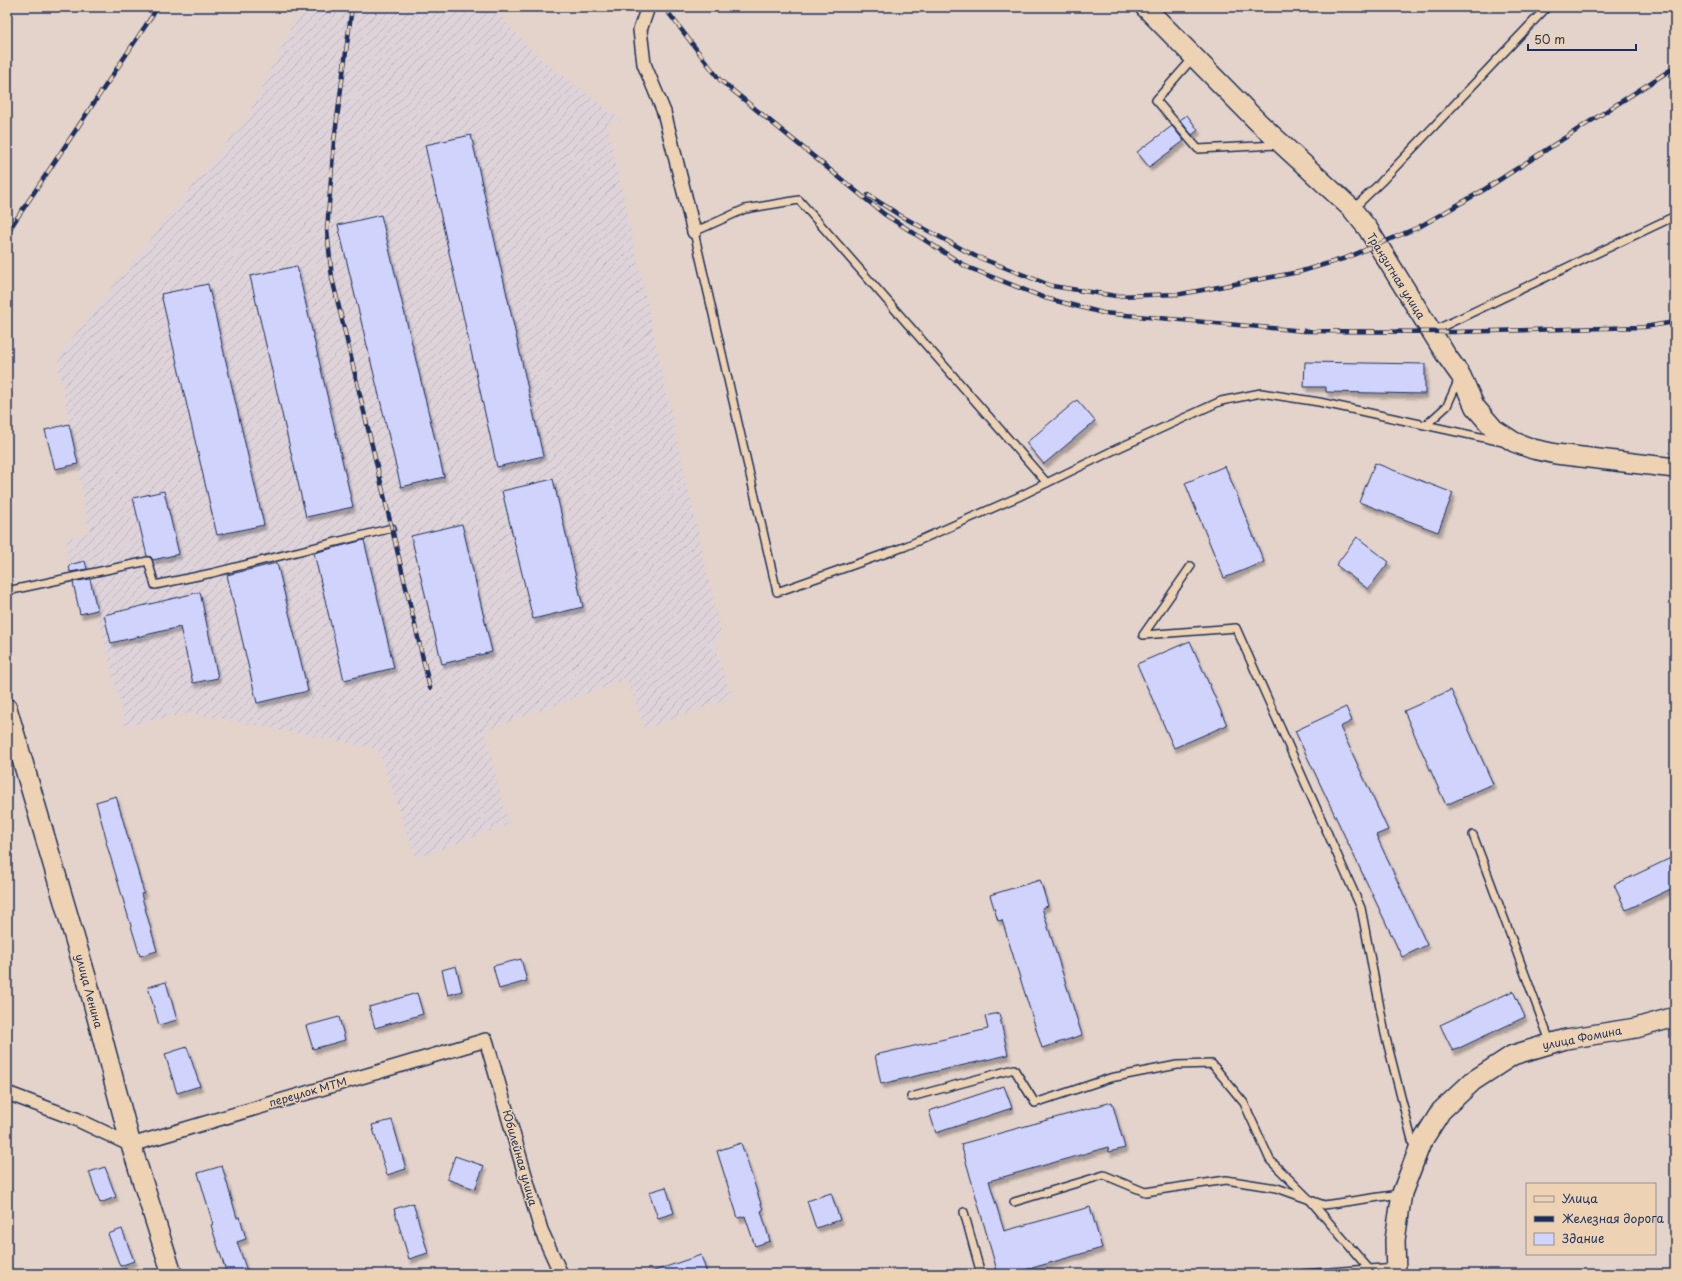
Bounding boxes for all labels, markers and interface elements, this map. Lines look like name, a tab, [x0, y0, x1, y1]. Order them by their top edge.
scale bar	[1528, 26, 1636, 52]
text: 50 m	[1534, 30, 1565, 48]
street label: Транзитная улица	[1363, 229, 1430, 322]
street label: улица Ленина	[71, 952, 108, 1030]
street label: улица Фомина	[1541, 1021, 1623, 1054]
street label: переулок МТМ	[267, 1072, 349, 1111]
street label: Юбилейная улица	[499, 1108, 542, 1208]
legend	[1526, 1183, 1656, 1255]
text: Улица	[1562, 1189, 1598, 1207]
text: Железная дорога	[1562, 1209, 1665, 1227]
text: Здание	[1562, 1229, 1604, 1247]

